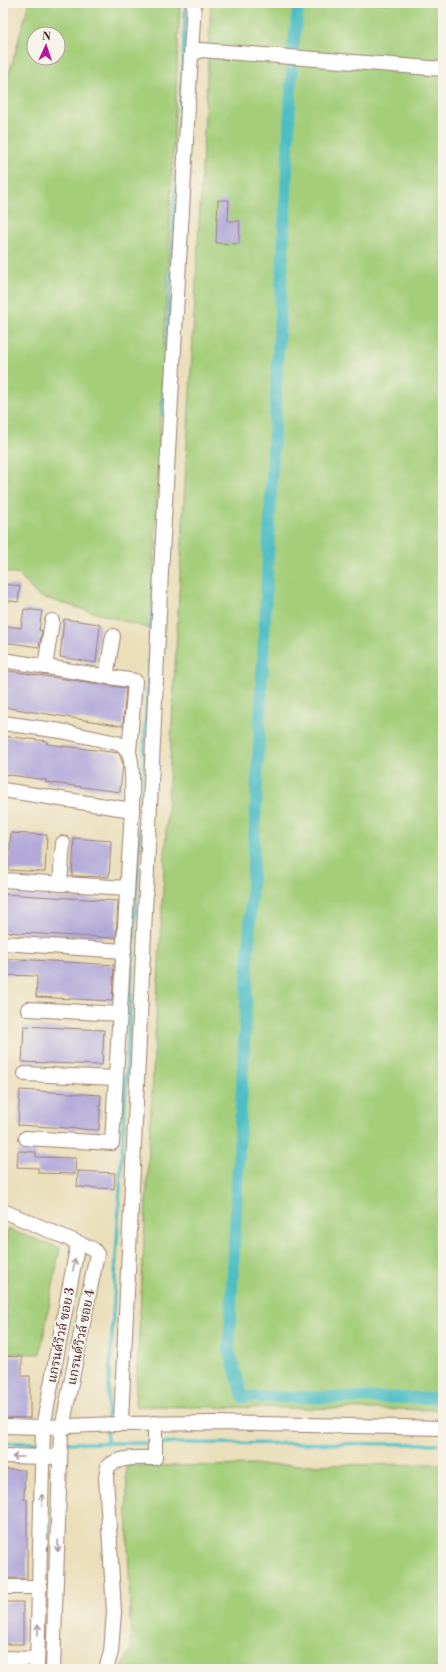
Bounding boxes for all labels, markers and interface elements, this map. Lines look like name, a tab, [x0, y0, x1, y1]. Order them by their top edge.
north arrow	[26, 26, 66, 66]
text: N	[42, 30, 51, 44]
one-way arrow	[70, 1259, 78, 1272]
street label: แกรนด์วิวล์ ซอย 3	[44, 1286, 78, 1384]
street label: แกรนด์วิวล์ ซอย 4	[64, 1288, 98, 1386]
one-way arrow	[12, 1453, 25, 1460]
one-way arrow	[38, 1494, 46, 1507]
one-way arrow	[54, 1539, 62, 1552]
one-way arrow	[34, 1624, 42, 1637]

